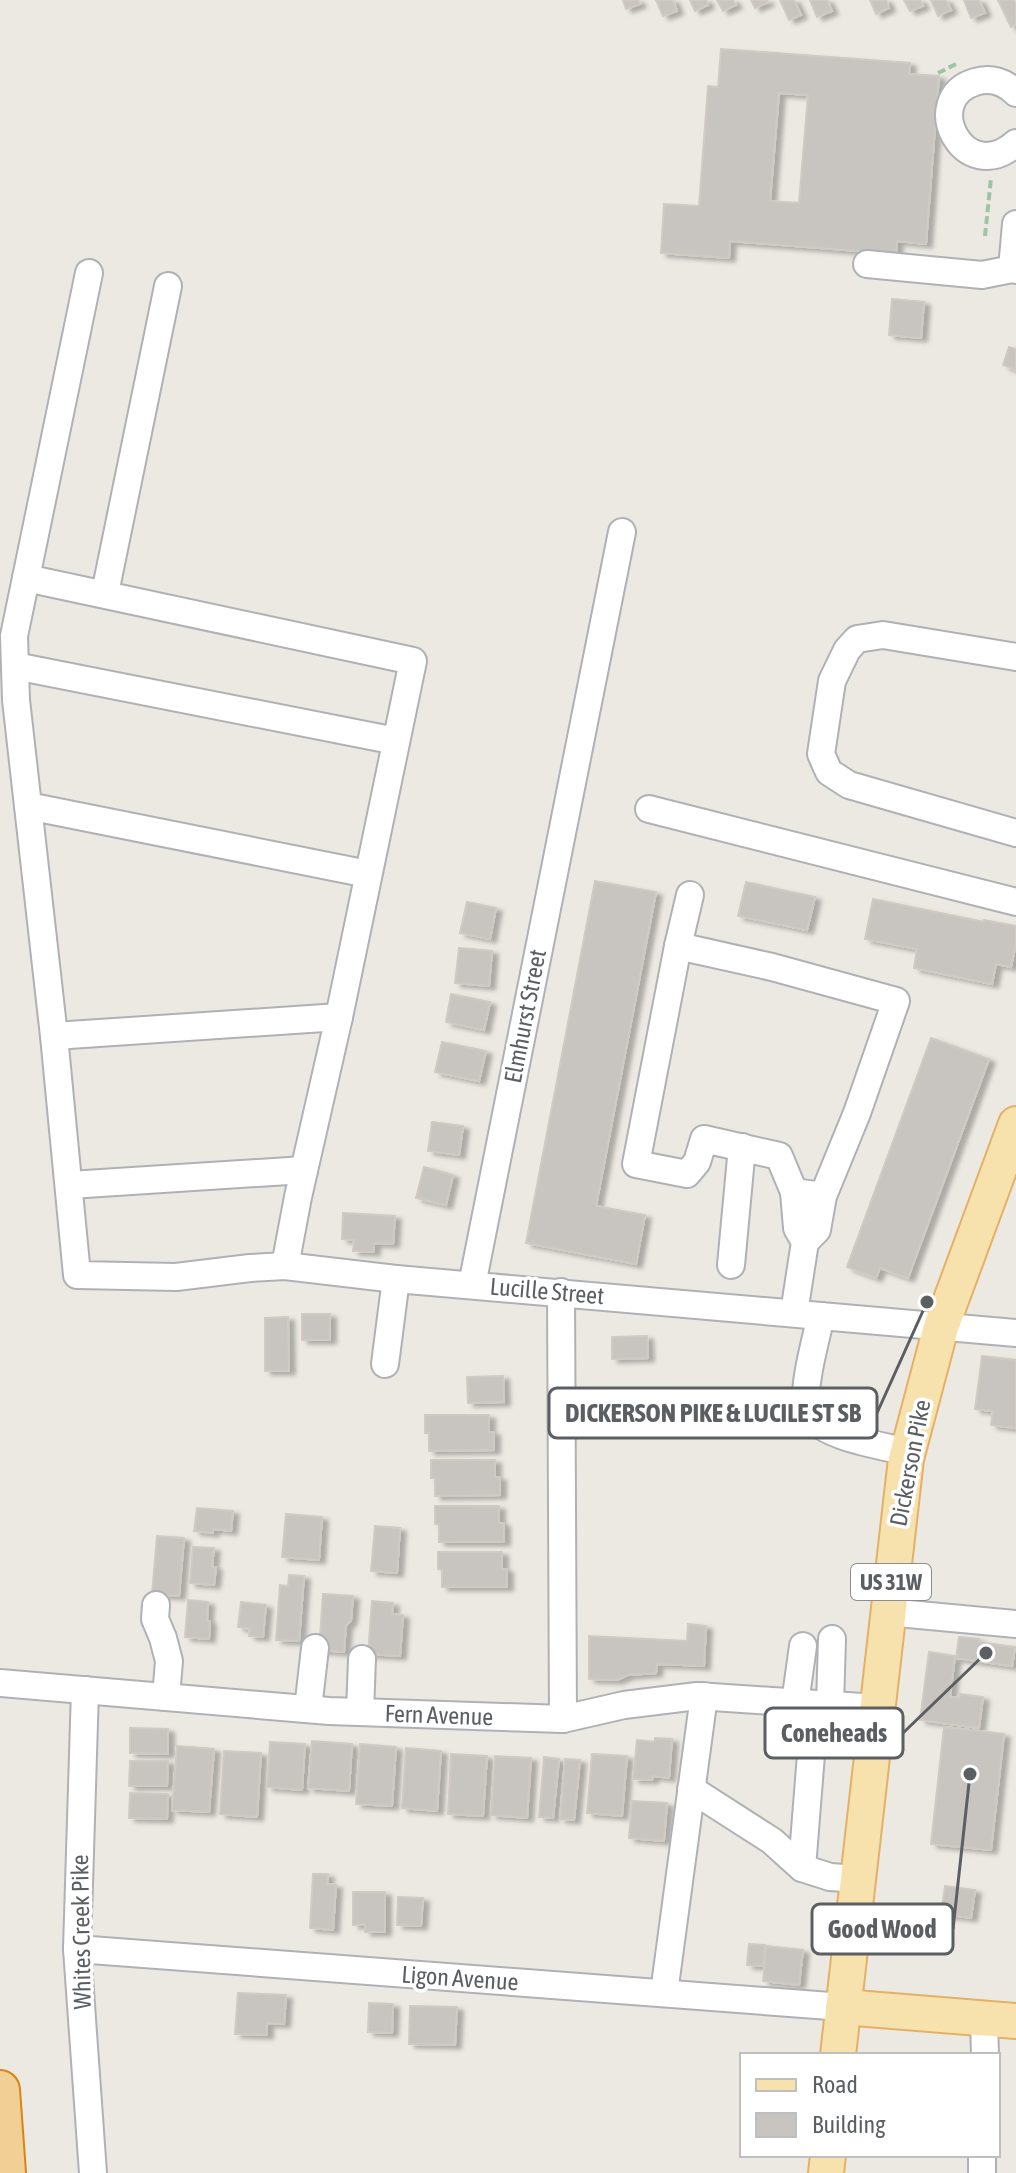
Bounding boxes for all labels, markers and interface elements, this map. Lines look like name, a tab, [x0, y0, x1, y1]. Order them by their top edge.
street label: Elmhurst Street	[499, 947, 551, 1085]
street label: Lucille Street	[489, 1273, 605, 1309]
callout: DICKERSON PIKE & LUCILE ST SB	[549, 1388, 877, 1438]
street label: Dickerson Pike	[885, 1397, 935, 1529]
text: DICKERSON PIKE & LUCILE ST SB	[565, 1398, 862, 1428]
road number: US 31W	[851, 1564, 931, 1600]
street label: Fern Avenue	[384, 1700, 494, 1730]
callout: Coneheads	[765, 1708, 903, 1758]
text: Coneheads	[781, 1718, 887, 1748]
street label: Whites Creek Pike	[66, 1854, 96, 2010]
callout: Good Wood	[812, 1904, 953, 1954]
text: Good Wood	[828, 1914, 936, 1944]
street label: Ligon Avenue	[401, 1960, 519, 1996]
legend	[740, 2053, 1000, 2157]
text: Road	[812, 2071, 858, 2098]
text: Building	[812, 2111, 886, 2138]

